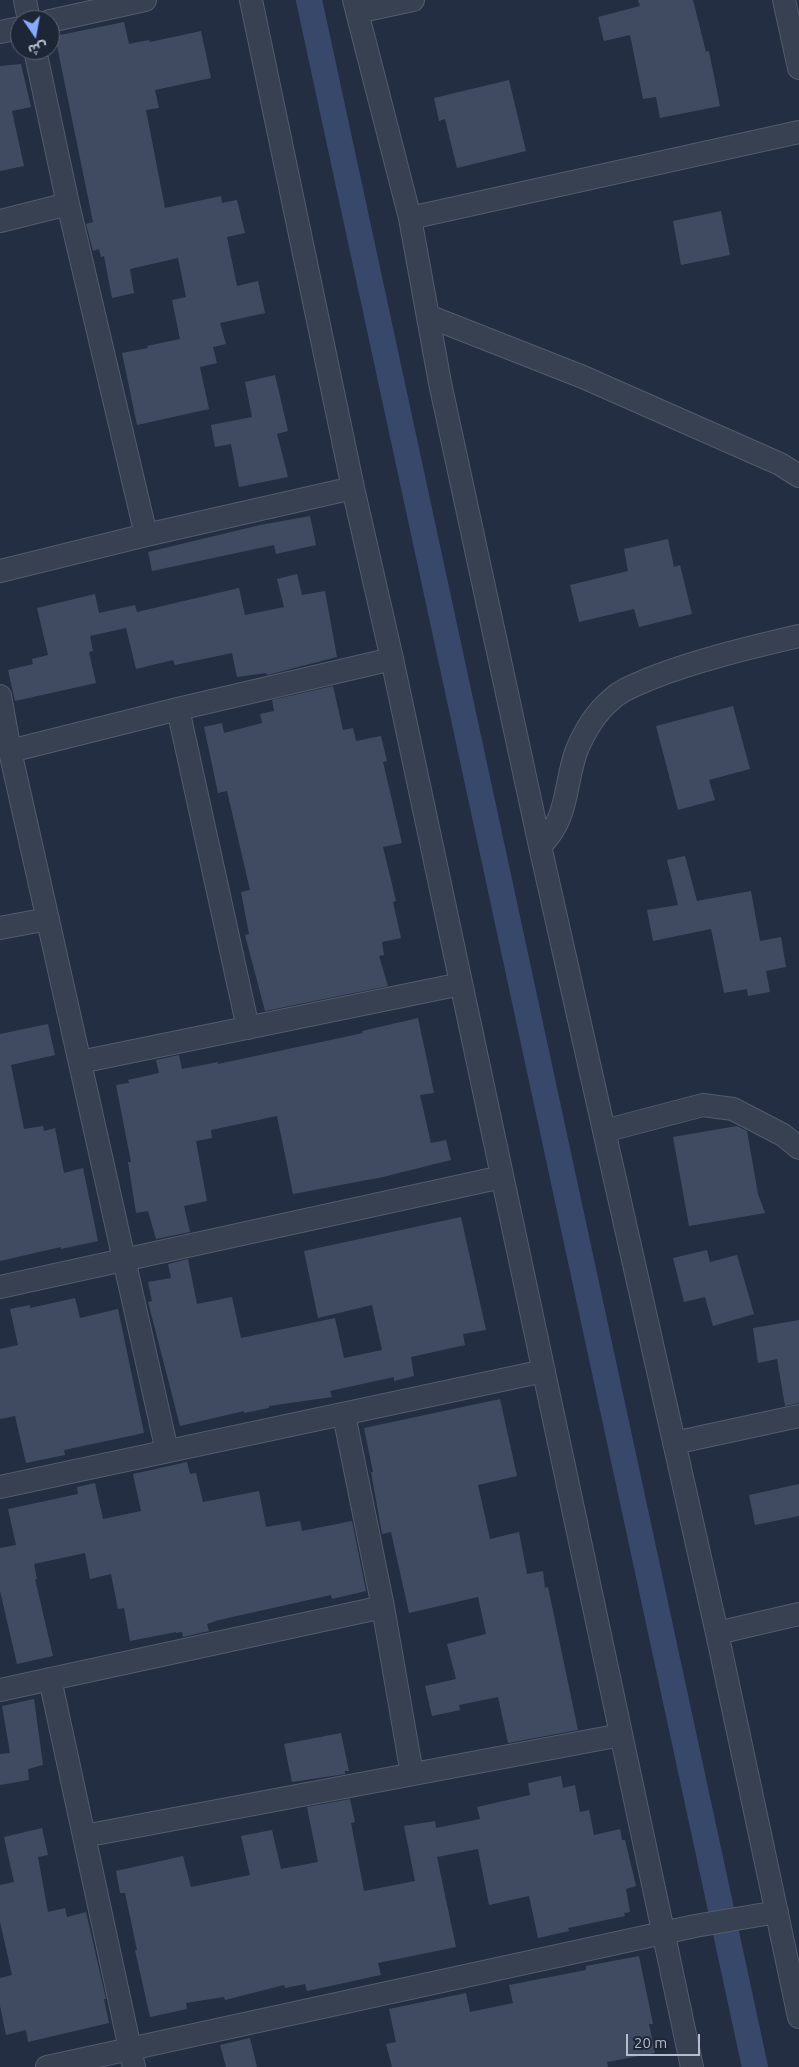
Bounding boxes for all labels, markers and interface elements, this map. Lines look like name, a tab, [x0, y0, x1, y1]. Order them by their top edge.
north arrow	[10, 10, 60, 60]
text: ش	[27, 39, 49, 59]
scale bar	[629, 2024, 703, 2056]
text: 20 m	[634, 2034, 667, 2051]

